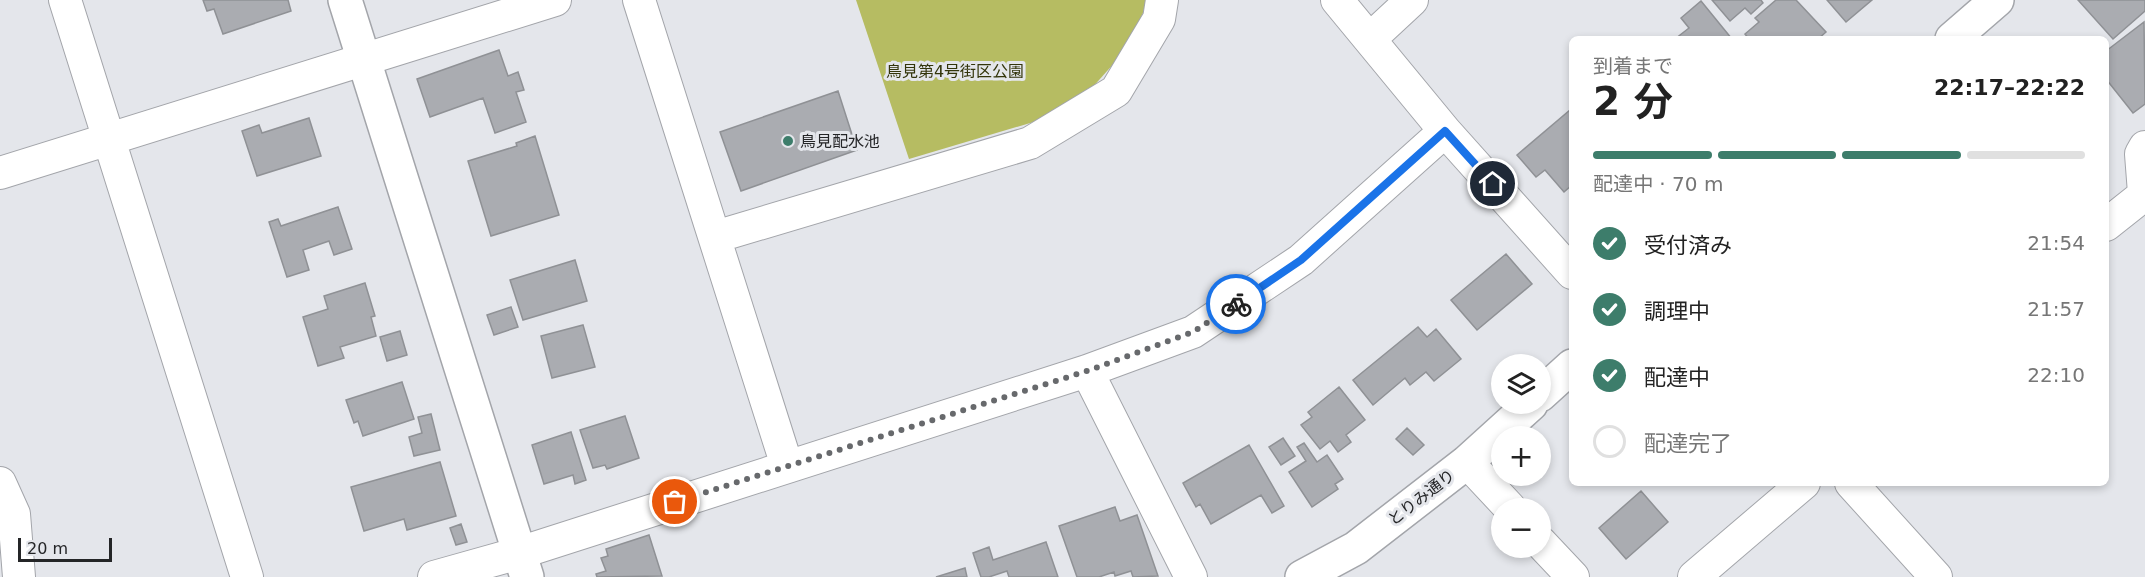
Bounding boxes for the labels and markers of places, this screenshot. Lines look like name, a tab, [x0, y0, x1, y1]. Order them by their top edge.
place label: 鳥見配水池	[800, 132, 880, 151]
marker: 鳥見配水池	[781, 134, 795, 148]
pin	[1467, 158, 1518, 209]
pin	[649, 476, 700, 527]

